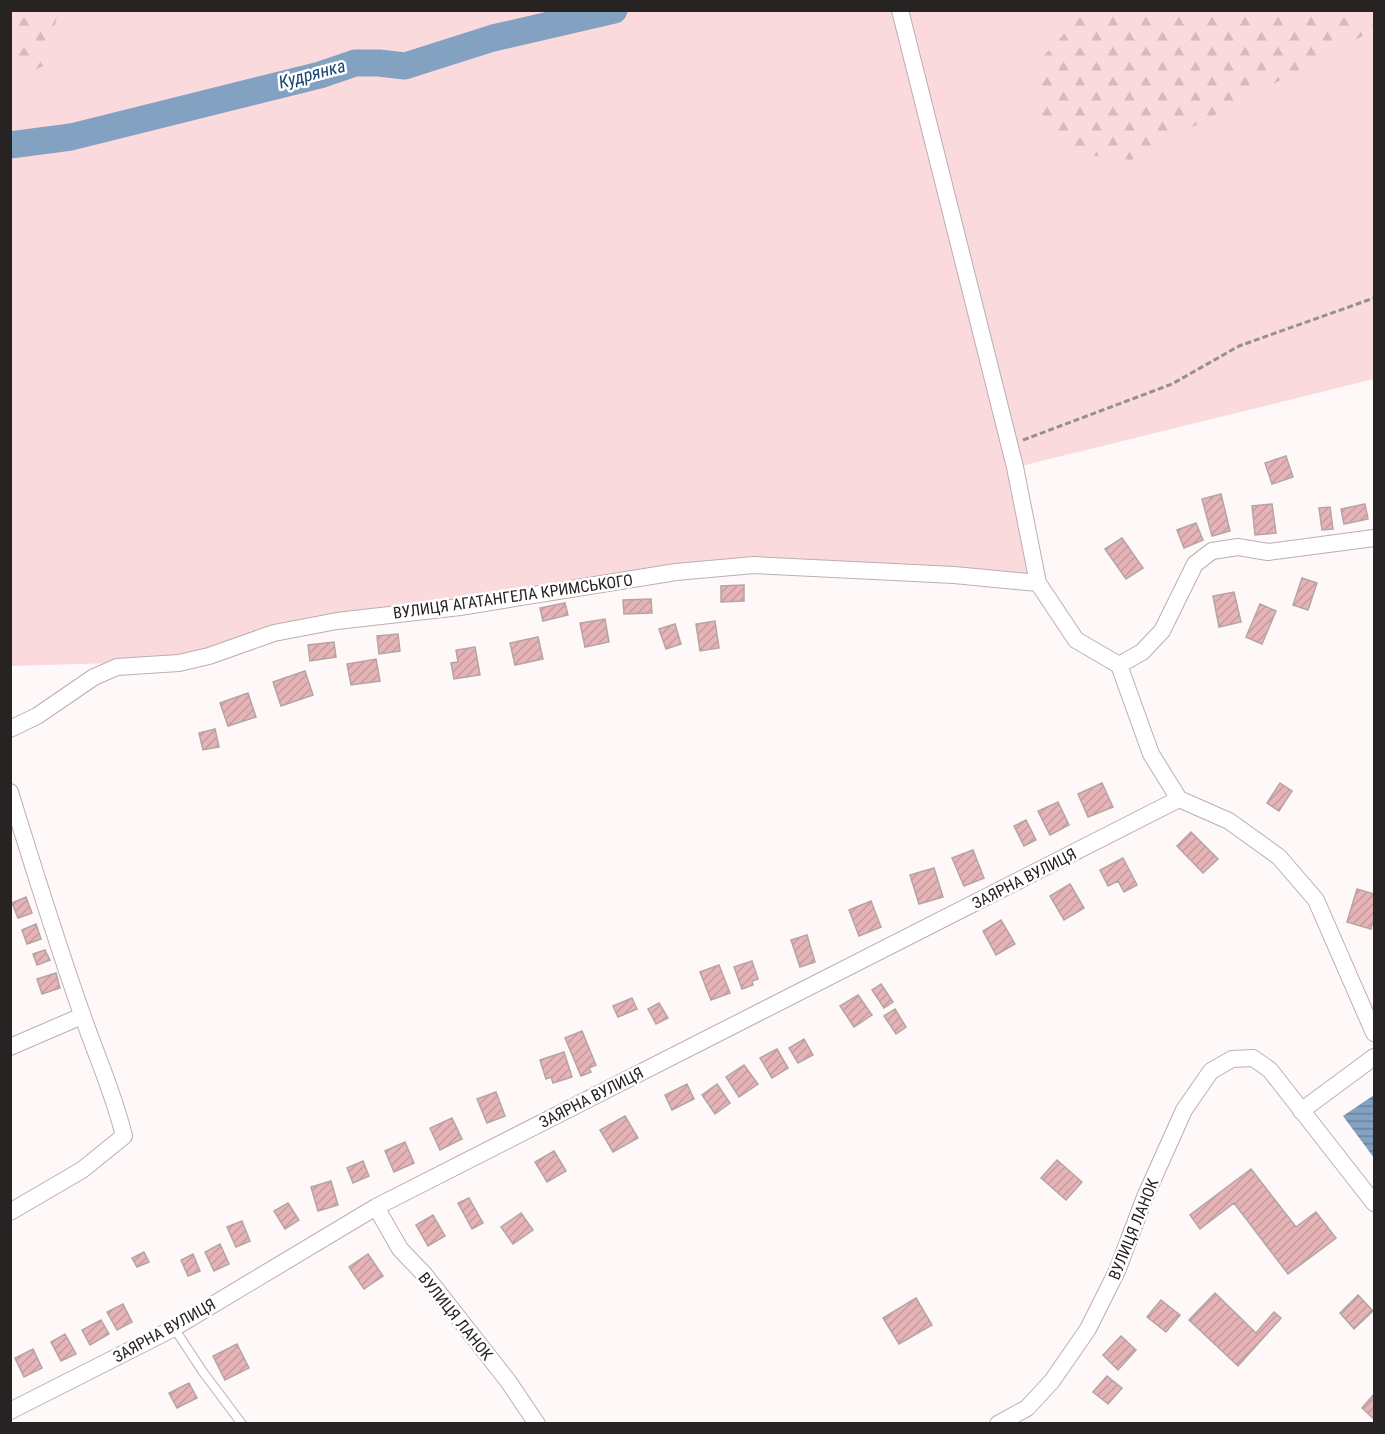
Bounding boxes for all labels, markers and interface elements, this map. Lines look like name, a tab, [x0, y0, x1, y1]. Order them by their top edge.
water label: Кудрянка	[276, 55, 348, 92]
street label: ВУЛИЦЯ АГАТАНГЕЛА КРИМСЬКОГО	[392, 570, 634, 623]
street label: ЗАЯРНА ВУЛИЦЯ	[969, 844, 1079, 913]
street label: ЗАЯРНА ВУЛИЦЯ	[536, 1063, 646, 1132]
street label: ВУЛИЦЯ ЛАНОК	[1105, 1176, 1162, 1283]
street label: ВУЛИЦЯ ЛАНОК	[414, 1269, 497, 1364]
street label: ЗАЯРНА ВУЛИЦЯ	[110, 1294, 219, 1366]

